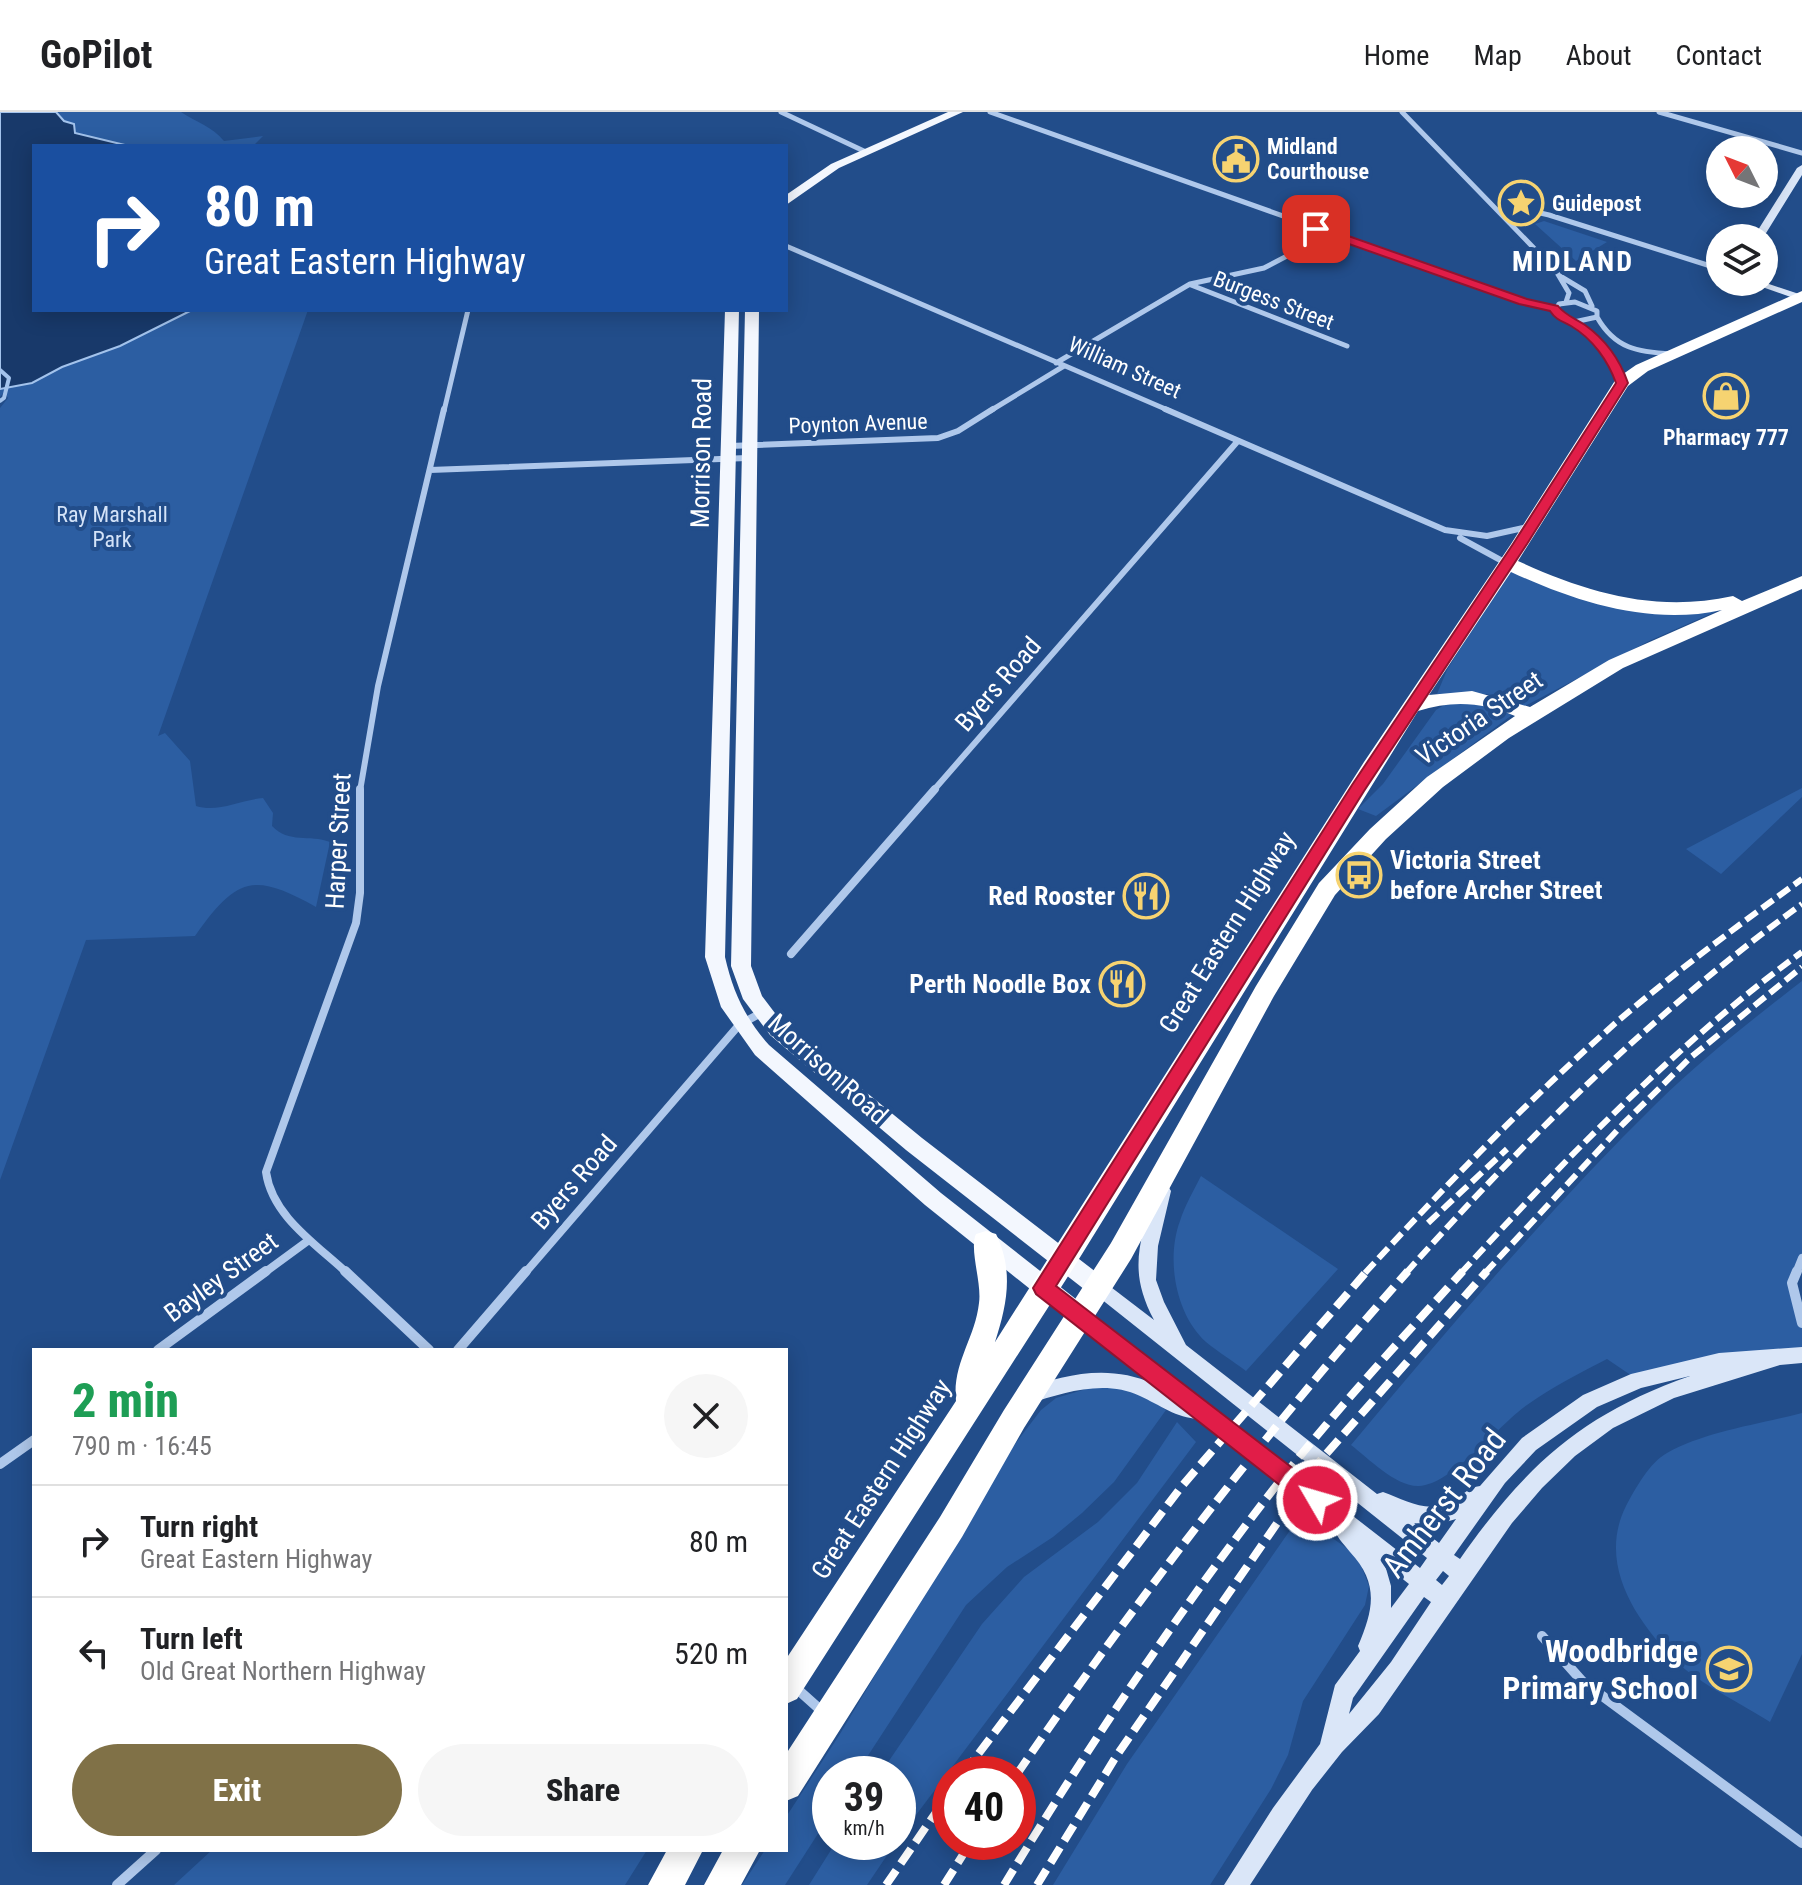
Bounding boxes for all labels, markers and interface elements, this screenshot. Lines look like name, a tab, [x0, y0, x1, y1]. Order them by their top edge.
text: GoPilot	[40, 33, 152, 77]
text: Home	[1364, 39, 1429, 72]
text: Map	[1473, 39, 1522, 72]
text: About	[1566, 39, 1632, 72]
text: Contact	[1676, 39, 1762, 72]
place label: Midland Courthouse	[1267, 134, 1369, 184]
public building icon: Midland Courthouse	[1212, 135, 1260, 183]
north arrow	[1706, 136, 1778, 208]
map controls	[1706, 136, 1778, 296]
text: 80 m	[204, 174, 315, 240]
icon: right	[72, 176, 176, 280]
place icon: Guidepost	[1497, 179, 1545, 227]
place label: Guidepost	[1552, 191, 1642, 216]
pin	[1282, 195, 1350, 263]
icon: arrive	[1294, 207, 1338, 251]
button: layers	[1706, 224, 1778, 296]
text: Great Eastern Highway	[204, 241, 526, 283]
district label: MIDLAND	[1512, 245, 1634, 278]
street label: Burgess Street	[1210, 266, 1338, 335]
street label: William Street	[1065, 331, 1185, 403]
shop icon: Pharmacy 777	[1702, 372, 1750, 420]
street label: Morrison Road	[685, 378, 717, 528]
street label: Poynton Avenue	[788, 409, 928, 438]
place label: Pharmacy 777	[1663, 425, 1789, 450]
park label: Ray Marshall Park	[56, 502, 168, 552]
street label: Byers Road	[949, 631, 1047, 737]
street label: Victoria Street	[1410, 665, 1548, 771]
street label: Harper Street	[319, 772, 357, 910]
street label: Great Eastern Highway	[1153, 825, 1301, 1038]
place label: Victoria Street before Archer Street	[1390, 845, 1603, 905]
bus stop icon: Victoria Street before Archer Street	[1335, 851, 1383, 899]
restaurant icon: Red Rooster	[1122, 872, 1170, 920]
place label: Red Rooster	[988, 881, 1115, 911]
restaurant icon: Perth Noodle Box	[1098, 960, 1146, 1008]
place label: Perth Noodle Box	[909, 969, 1091, 999]
street label: Morrison Road	[762, 1008, 894, 1130]
street label: Byers Road	[525, 1129, 623, 1235]
street label: Bayley Street	[158, 1226, 284, 1328]
text: 2 min	[72, 1372, 179, 1429]
street label: Great Eastern Highway	[805, 1373, 957, 1585]
button: close	[664, 1374, 748, 1458]
street label: Amherst Road	[1374, 1421, 1514, 1585]
text: 790 m · 16:45	[72, 1431, 212, 1461]
position arrow	[1275, 1458, 1359, 1542]
text: Turn right	[140, 1509, 258, 1544]
icon: right	[72, 1519, 116, 1563]
text: 80 m	[689, 1524, 748, 1559]
text: Great Eastern Highway	[140, 1544, 372, 1574]
text: Turn left	[140, 1621, 243, 1656]
icon: left	[72, 1631, 116, 1675]
place label: Woodbridge Primary School	[1502, 1632, 1698, 1707]
text: 520 m	[674, 1636, 748, 1671]
school or university icon: Woodbridge Primary School	[1705, 1645, 1753, 1693]
text: Old Great Northern Highway	[140, 1656, 426, 1686]
button: Exit	[72, 1744, 402, 1836]
button: Share	[418, 1744, 748, 1836]
speed limit sign: 40	[932, 1756, 1036, 1860]
text: 39	[844, 1774, 884, 1821]
text: km/h	[843, 1816, 885, 1840]

